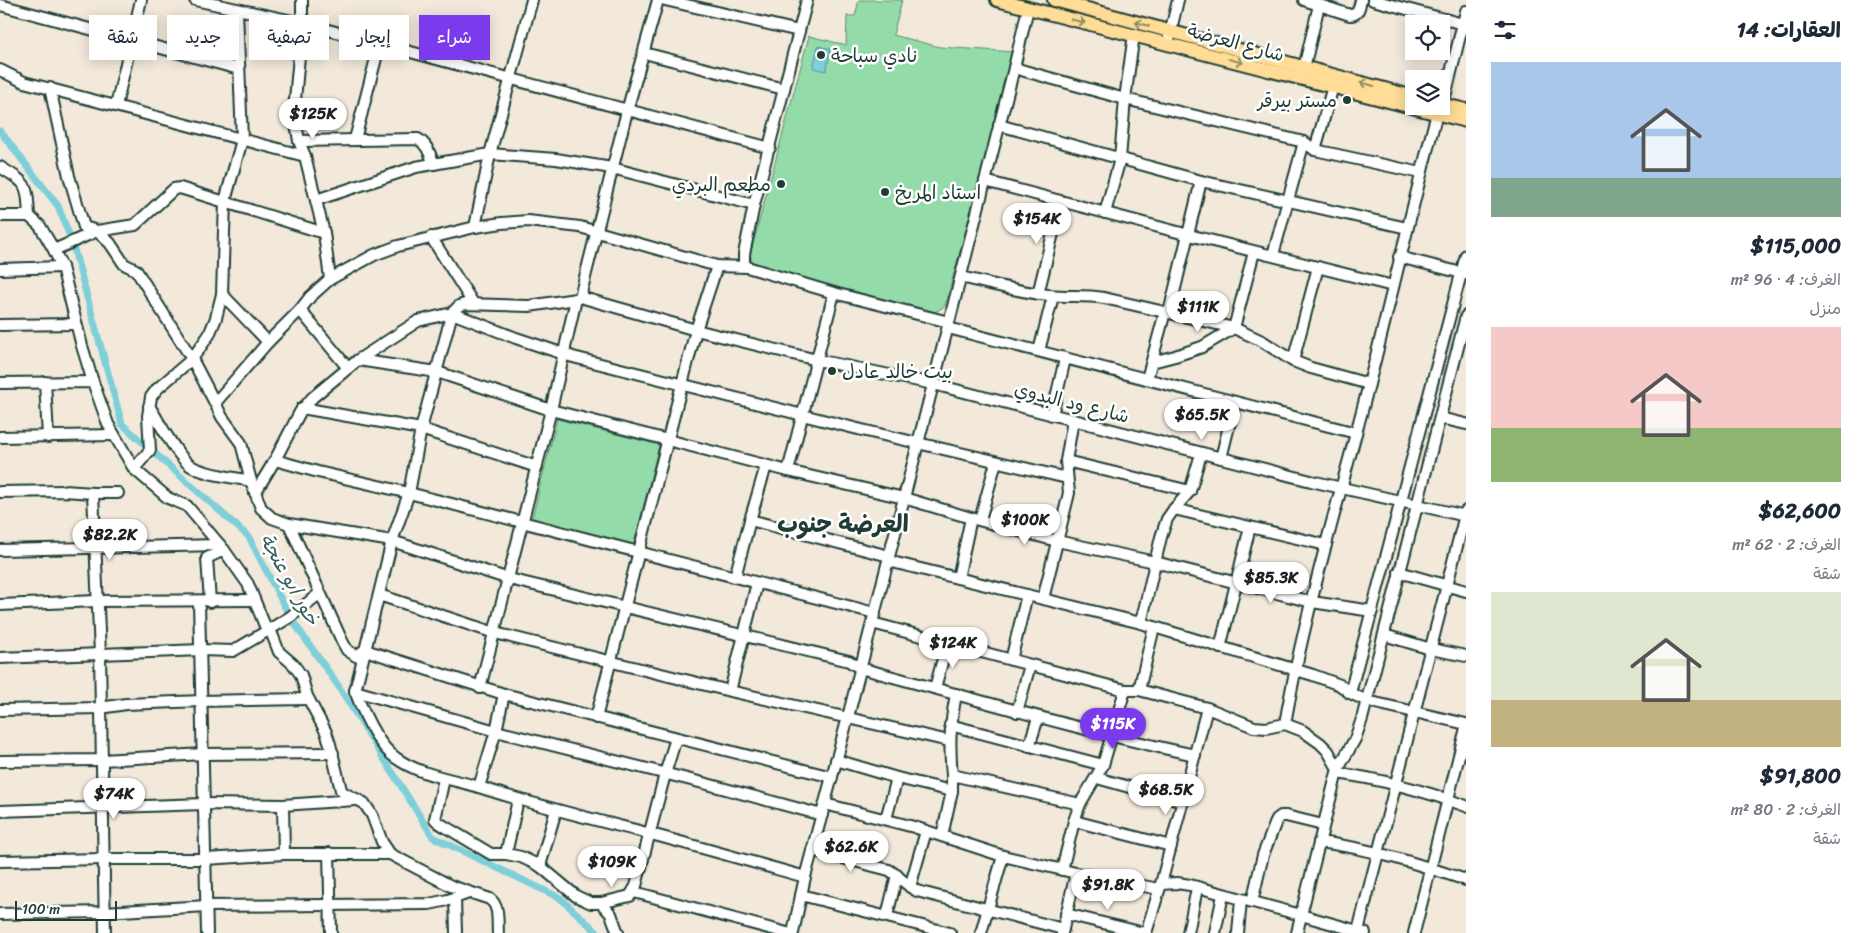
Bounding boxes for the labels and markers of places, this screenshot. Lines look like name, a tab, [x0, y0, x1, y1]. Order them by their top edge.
place label: نادي سباحة	[831, 39, 917, 72]
marker: نادي سباحة	[815, 49, 827, 61]
place label: مستر بيرقر	[1256, 84, 1337, 117]
marker: مستر بيرقر	[1341, 94, 1353, 106]
pin: $125K	[278, 98, 348, 140]
place label: مطعم البردي	[672, 168, 771, 201]
place label: استاد المريخ	[895, 176, 981, 209]
marker: مطعم البردي	[775, 178, 787, 190]
marker: استاد المريخ	[879, 186, 891, 198]
pin: $154K	[1002, 202, 1072, 245]
pin: $111K	[1163, 290, 1233, 333]
place label: بيت خالد عادل	[842, 355, 953, 388]
marker: بيت خالد عادل	[826, 365, 838, 377]
pin: $65.5K	[1161, 398, 1243, 441]
pin: $100K	[990, 504, 1060, 546]
pin: $82.2K	[69, 518, 151, 561]
pin: $85.3K	[1230, 562, 1312, 604]
pin: $124K	[918, 626, 988, 669]
pin: $115K	[1078, 708, 1148, 750]
pin: $68.5K	[1125, 774, 1207, 816]
pin: $74K	[84, 778, 144, 820]
pin: $62.6K	[810, 830, 892, 873]
pin: $109K	[577, 846, 647, 888]
pin: $91.8K	[1067, 868, 1149, 911]

